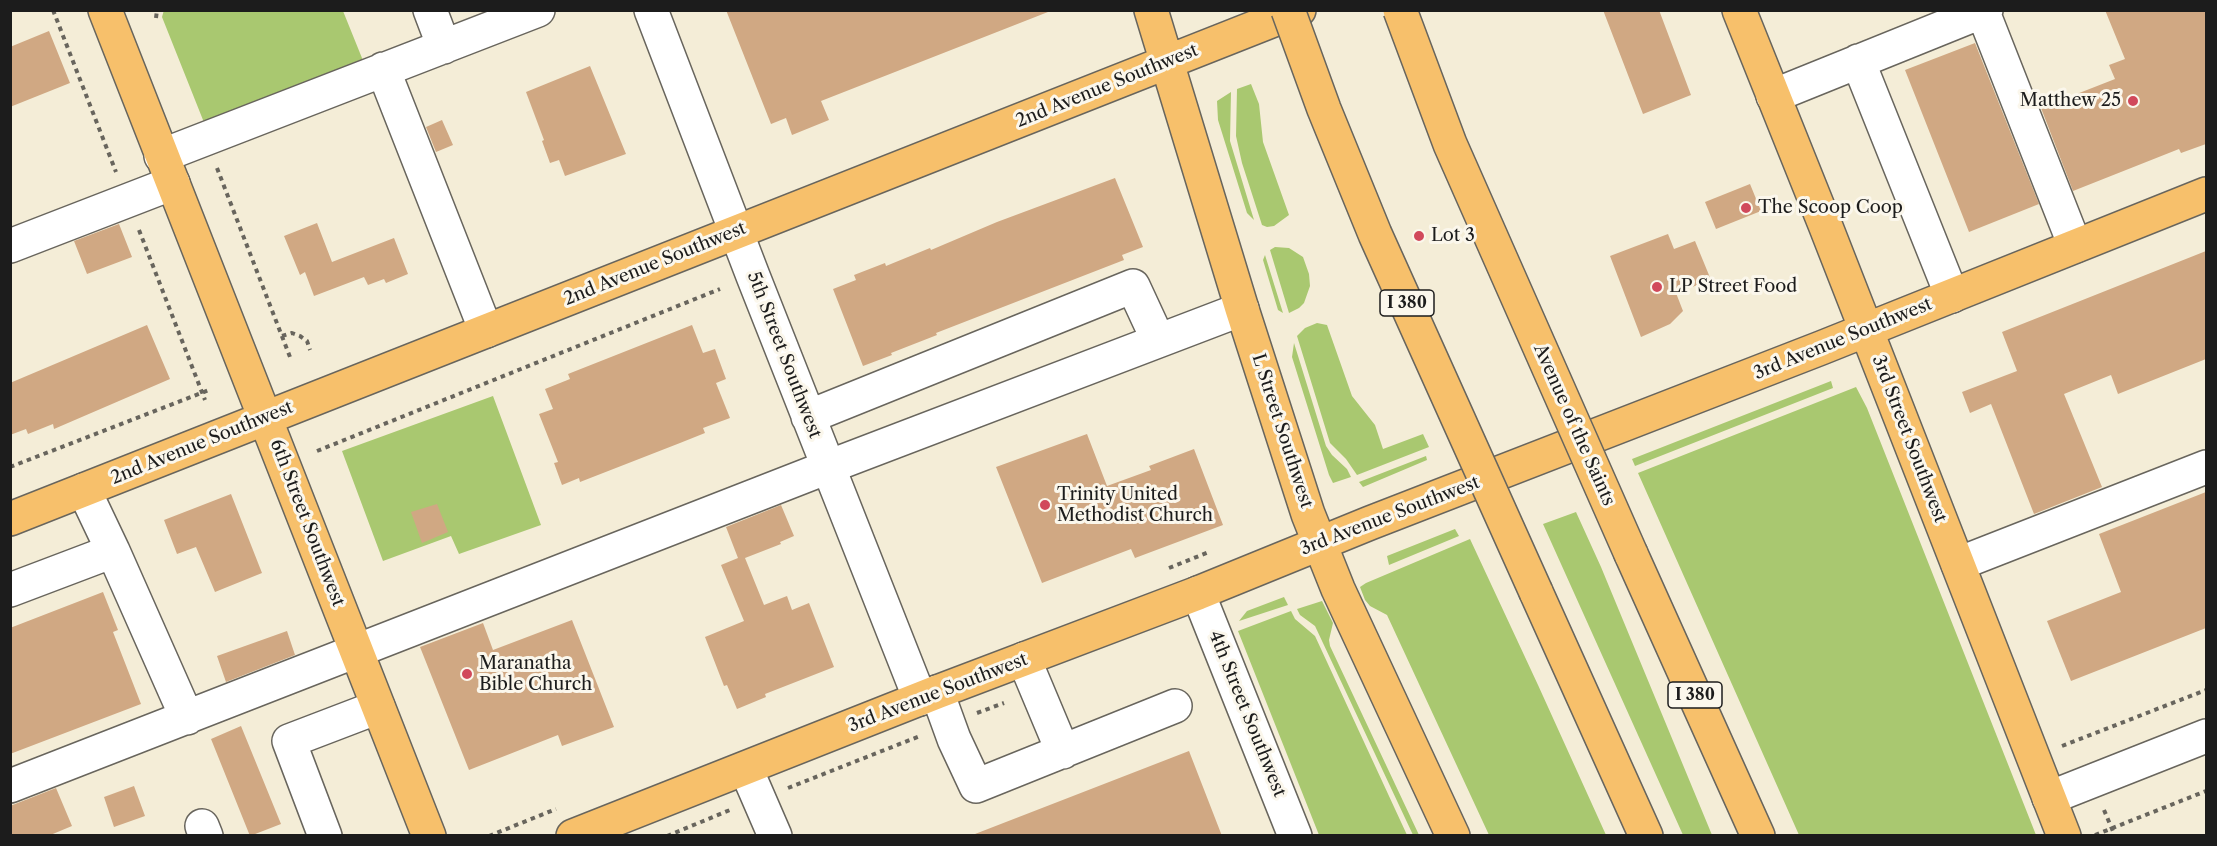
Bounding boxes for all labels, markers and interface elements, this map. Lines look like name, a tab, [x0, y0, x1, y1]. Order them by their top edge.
street label: 2nd Avenue Southwest	[1013, 39, 1201, 133]
place label: Matthew 25	[2020, 90, 2121, 112]
marker: Matthew 25	[2126, 94, 2140, 108]
place label: The Scoop Coop	[1758, 197, 1903, 219]
marker: The Scoop Coop	[1739, 201, 1753, 215]
street label: 2nd Avenue Southwest	[561, 217, 749, 311]
place label: Lot 3	[1431, 225, 1475, 247]
marker: Lot 3	[1412, 229, 1426, 243]
street label: 5th Street Southwest	[742, 269, 826, 441]
place label: LP Street Food	[1669, 276, 1797, 298]
marker: LP Street Food	[1650, 280, 1664, 294]
road number: I 380	[1380, 290, 1434, 316]
street label: 3rd Avenue Southwest	[1751, 293, 1935, 385]
street label: Avenue of the Saints	[1529, 341, 1619, 509]
street label: L Street Southwest	[1247, 351, 1317, 511]
street label: 3rd Street Southwest	[1867, 352, 1951, 526]
street label: 2nd Avenue Southwest	[108, 396, 296, 490]
street label: 6th Street Southwest	[265, 436, 349, 610]
street label: 3rd Avenue Southwest	[1297, 472, 1483, 560]
place label: Trinity United Methodist Church	[1057, 484, 1213, 526]
marker: Trinity United Methodist Church	[1038, 498, 1052, 512]
street label: 4th Street Southwest	[1204, 628, 1290, 800]
street label: 3rd Avenue Southwest	[845, 649, 1031, 737]
place label: Maranatha Bible Church	[479, 653, 592, 696]
marker: Maranatha Bible Church	[460, 667, 474, 681]
road number: I 380	[1668, 682, 1722, 708]

